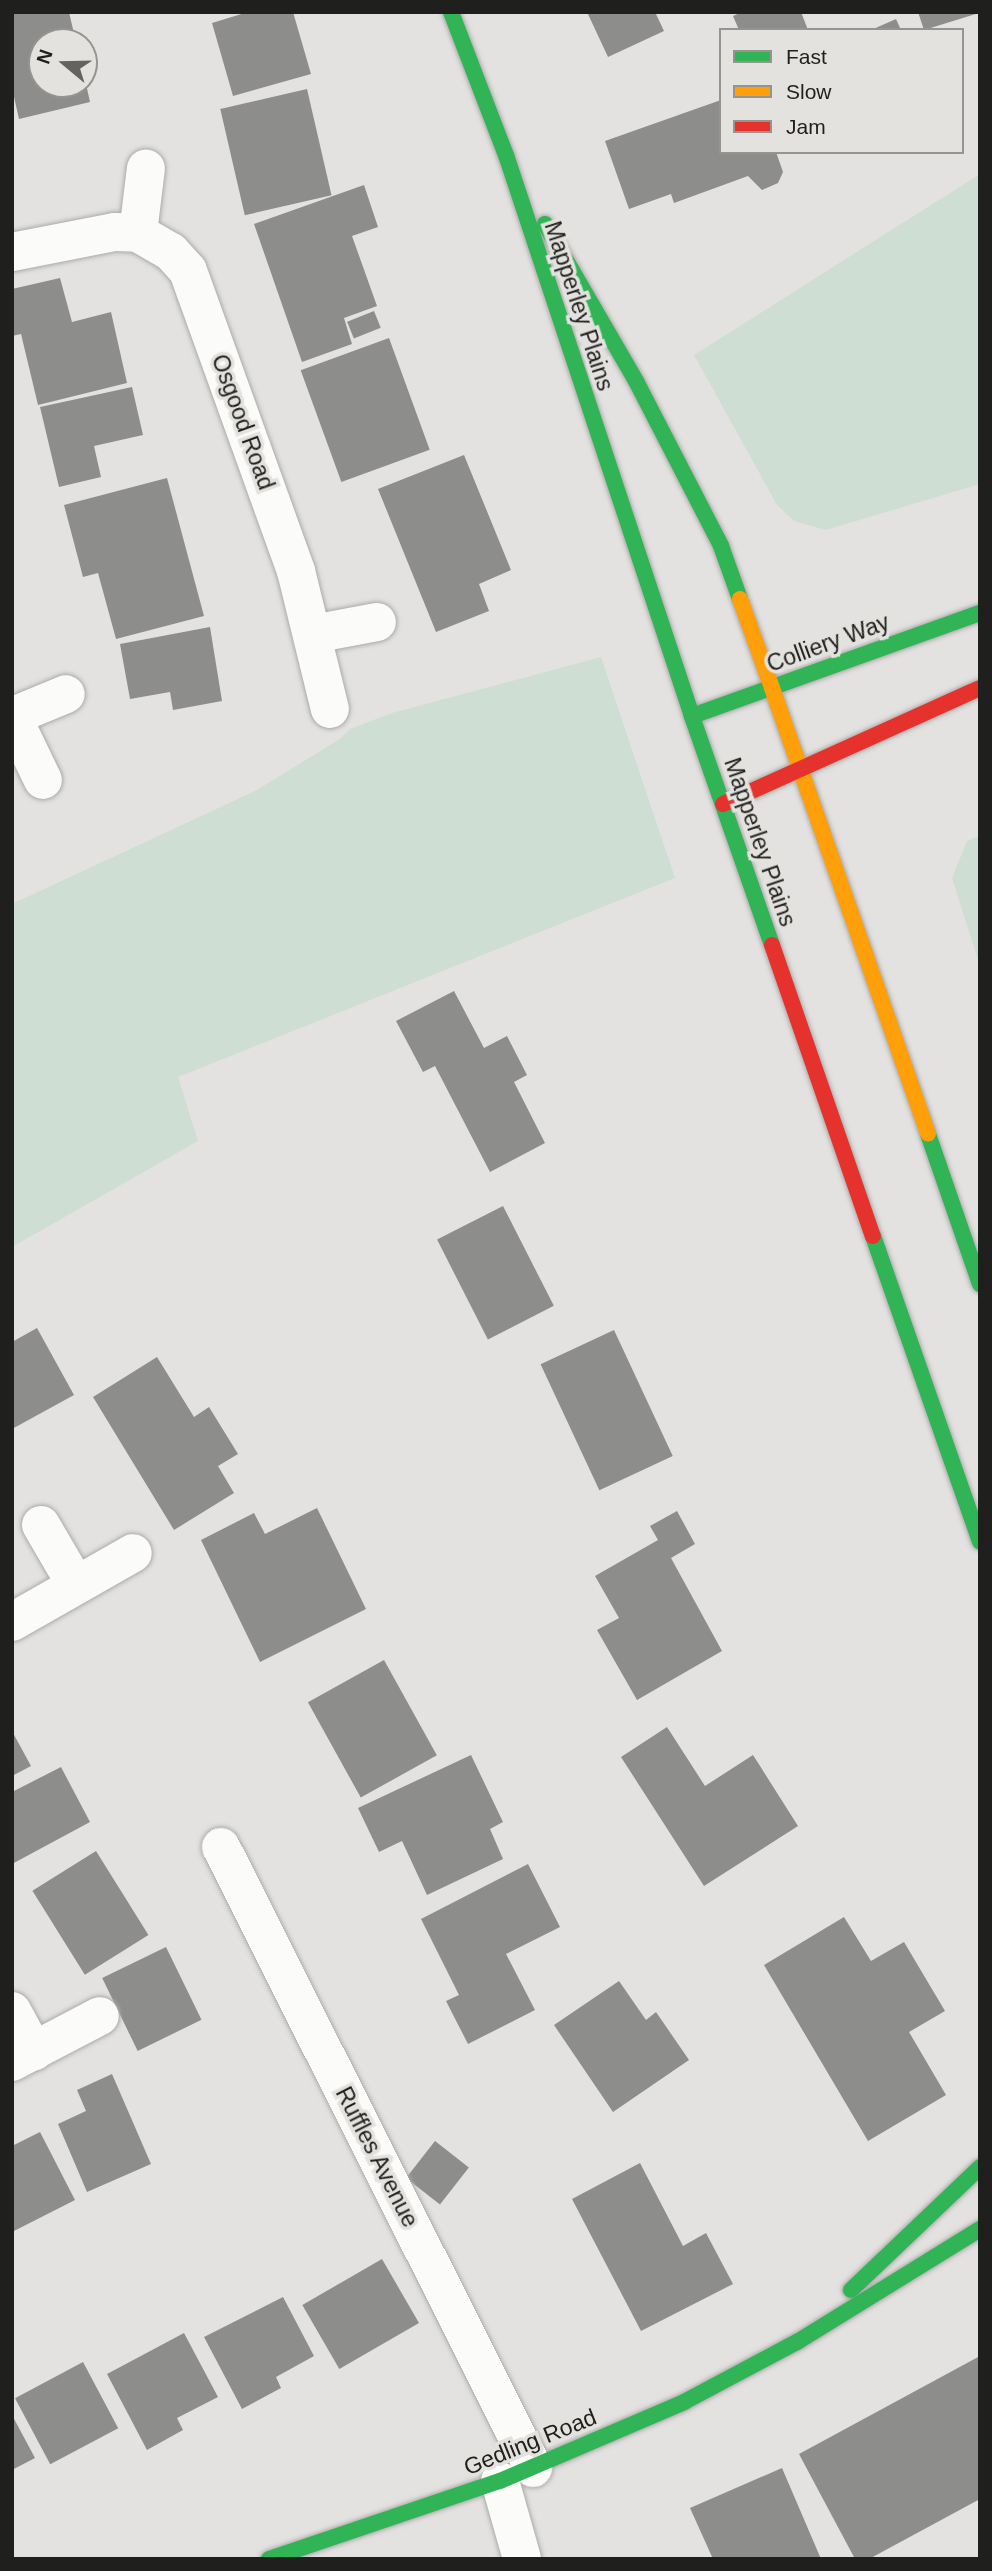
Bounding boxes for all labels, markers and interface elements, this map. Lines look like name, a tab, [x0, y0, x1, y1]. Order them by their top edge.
north arrow	[28, 28, 98, 98]
legend	[719, 28, 964, 154]
text: Fast	[786, 45, 827, 68]
text: N	[32, 47, 57, 67]
text: Slow	[786, 80, 832, 103]
text: Jam	[786, 115, 826, 138]
street label: Mapperley Plains	[539, 218, 619, 394]
street label: Osgood Road	[206, 351, 280, 493]
street label: Colliery Way	[763, 608, 893, 678]
street label: Mapperley Plains	[718, 754, 802, 930]
street label: Ruffles Avenue	[329, 2082, 425, 2232]
street label: Gedling Road	[460, 2403, 600, 2481]

